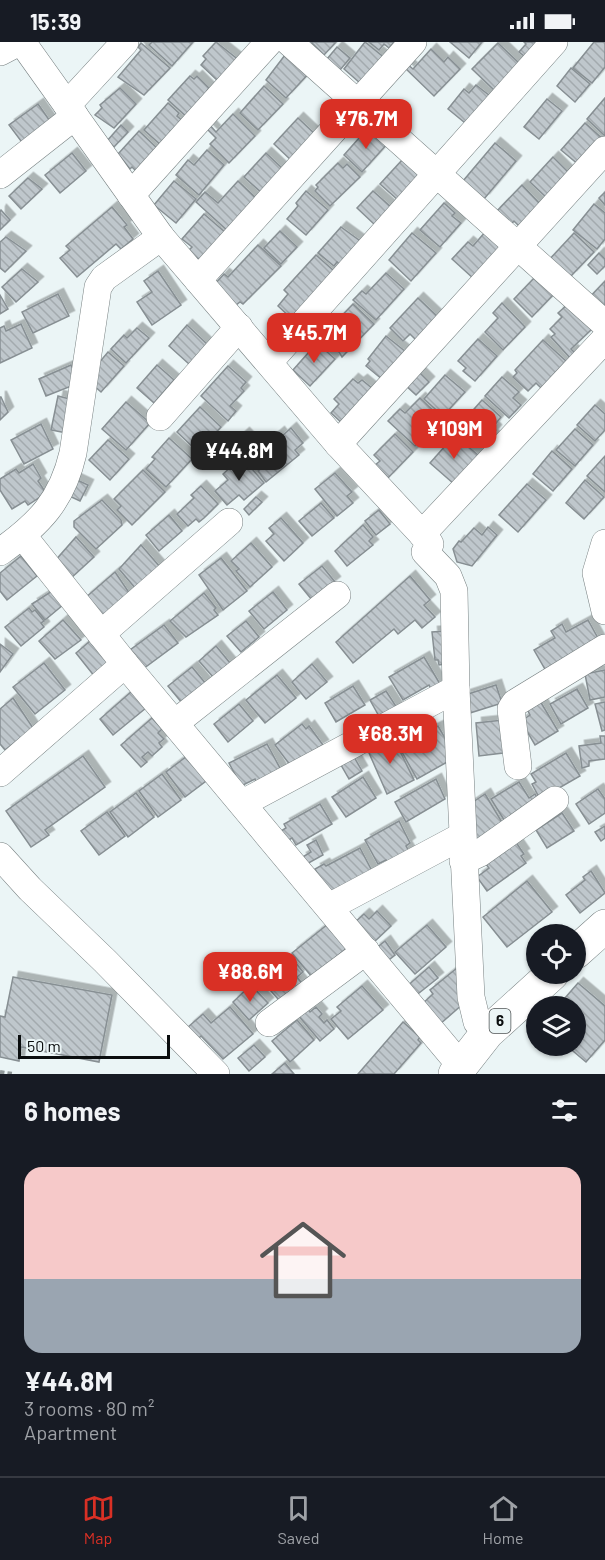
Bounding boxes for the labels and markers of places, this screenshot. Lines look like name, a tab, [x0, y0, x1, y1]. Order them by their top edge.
pin: ¥76.7M	[317, 99, 415, 150]
pin: ¥45.7M	[265, 313, 363, 364]
pin: ¥109M	[412, 409, 496, 460]
pin: ¥44.8M	[190, 431, 288, 482]
pin: ¥68.3M	[341, 714, 439, 765]
pin: ¥88.6M	[201, 952, 299, 1003]

